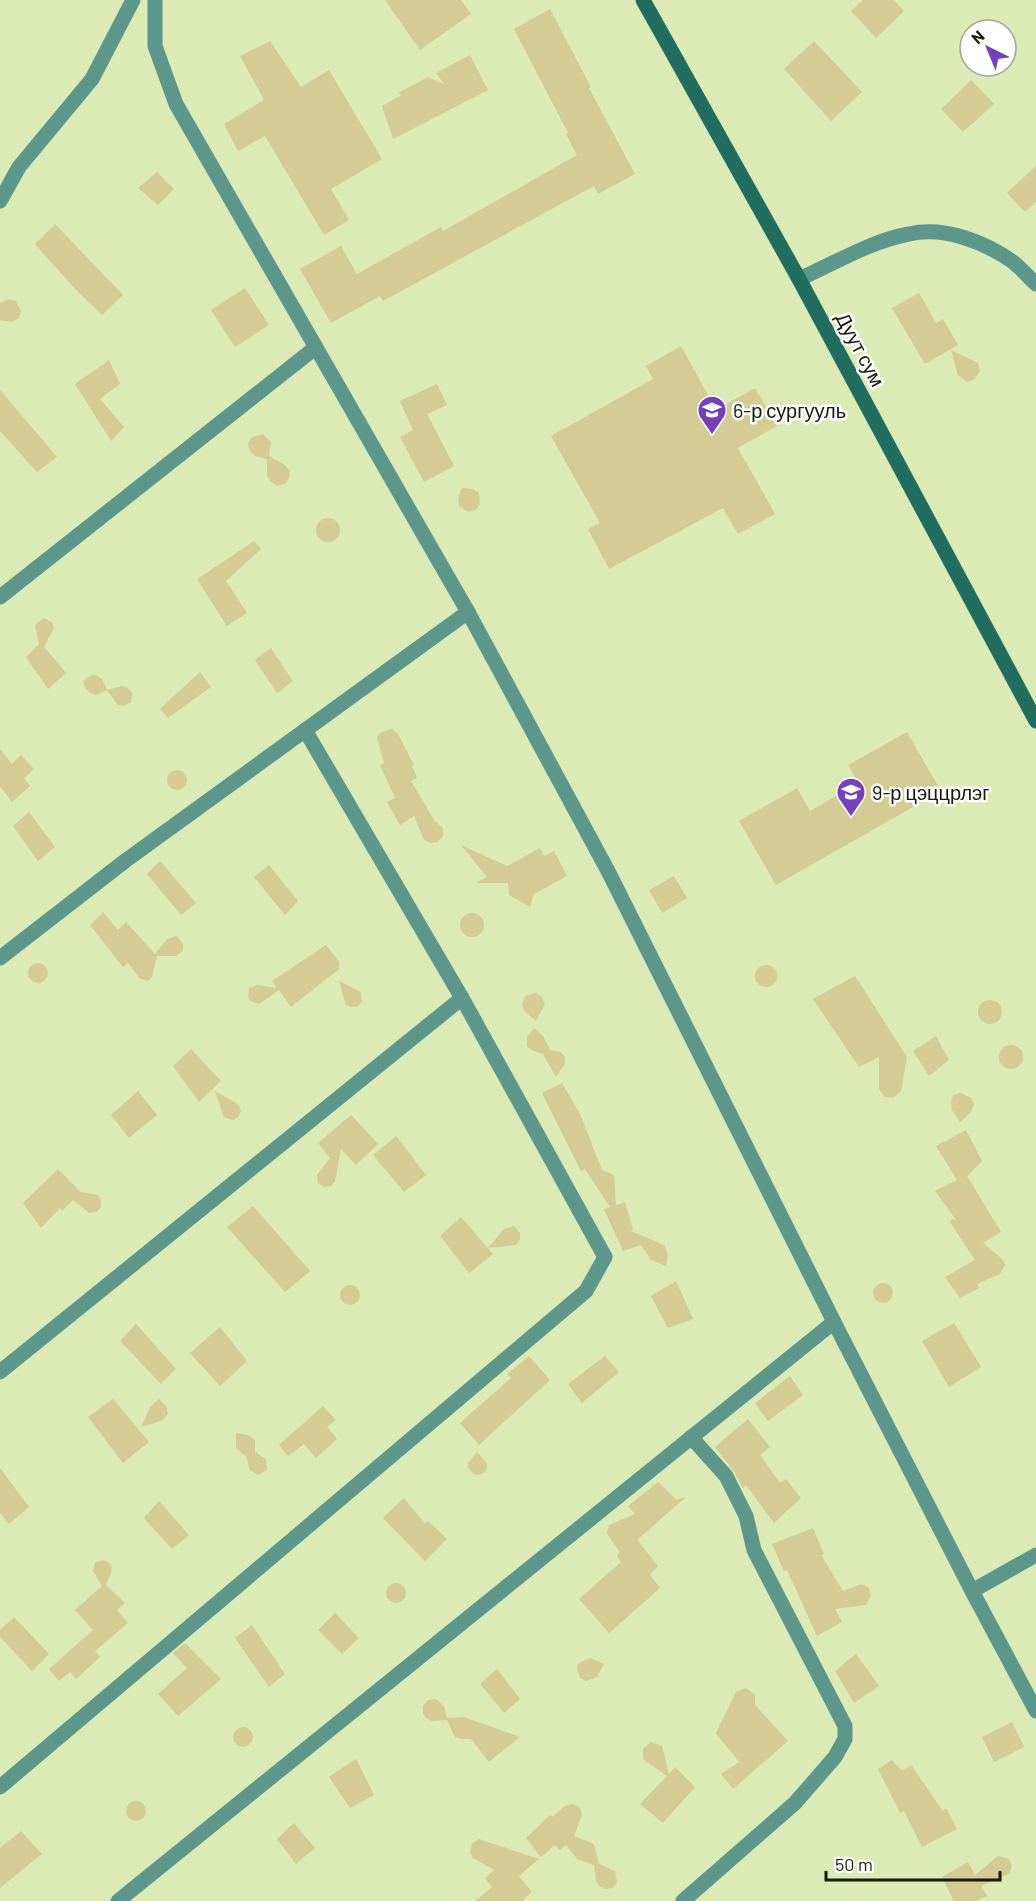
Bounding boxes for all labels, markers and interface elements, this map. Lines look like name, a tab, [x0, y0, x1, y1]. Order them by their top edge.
north arrow	[958, 18, 1018, 78]
text: N	[967, 26, 988, 47]
street label: Дуут сум	[831, 308, 891, 390]
school or university icon: 6-р сургууль	[696, 394, 728, 436]
place label: 6-р сургууль	[733, 398, 846, 422]
school or university icon: 9-р цэццрлэг	[835, 776, 867, 818]
place label: 9-р цэццрлэг	[872, 780, 990, 804]
scale bar	[826, 1844, 1000, 1882]
text: 50 m	[835, 1853, 873, 1875]

